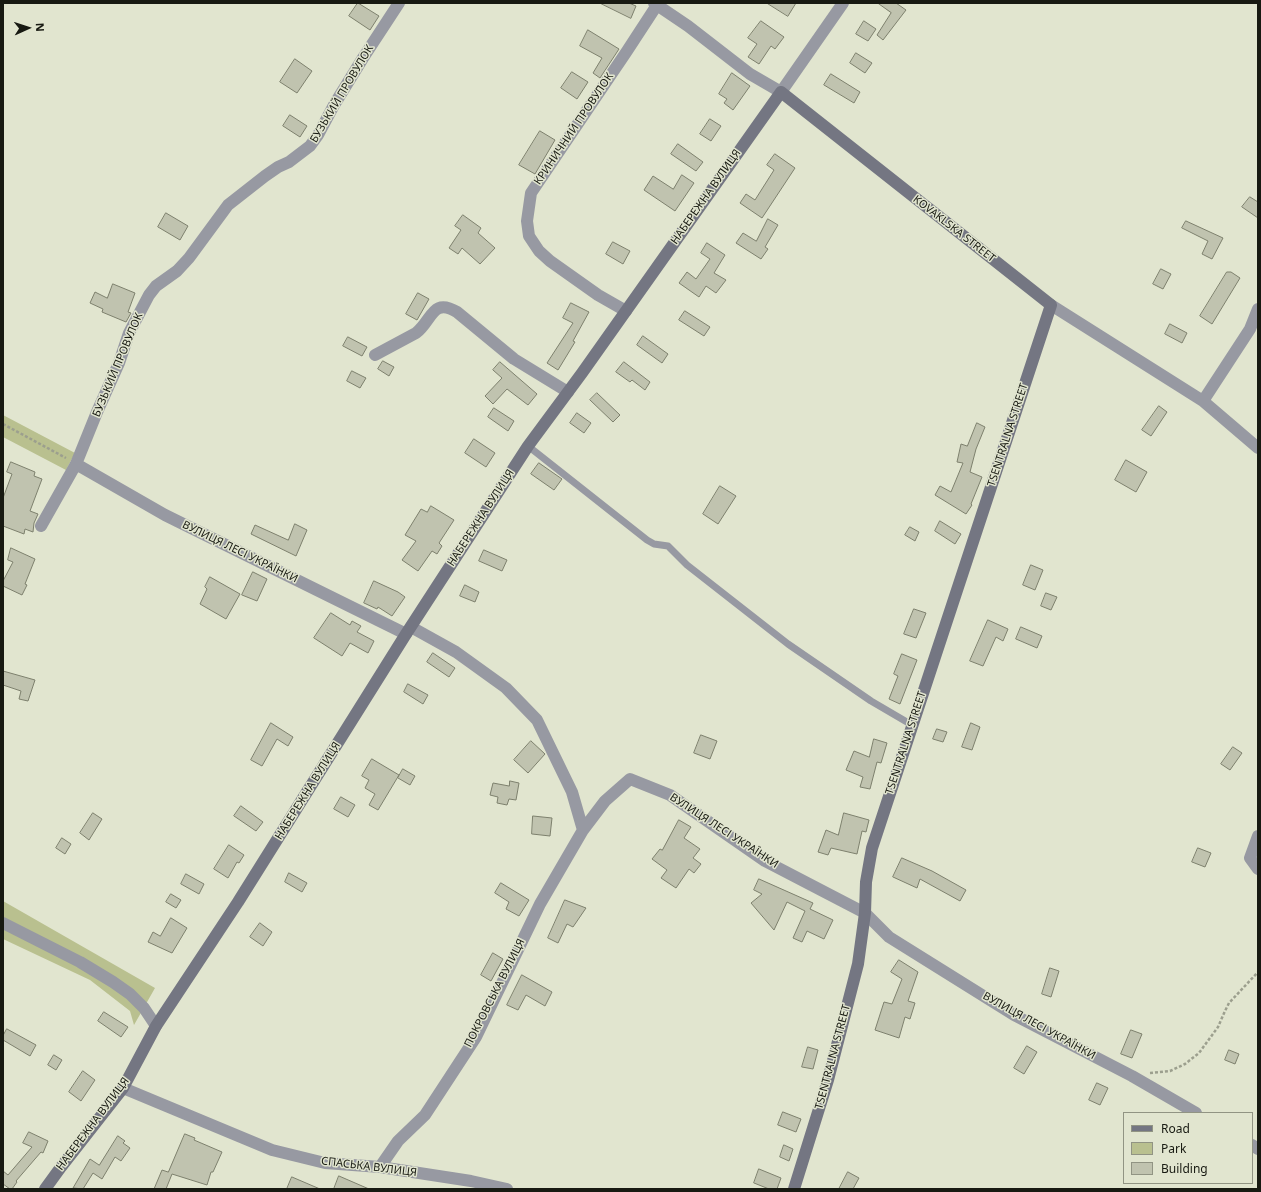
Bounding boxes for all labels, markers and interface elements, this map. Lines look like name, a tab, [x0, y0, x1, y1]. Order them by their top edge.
north arrow	[8, 8, 48, 48]
text: N	[33, 22, 48, 32]
street label: БУЗЬКИЙ ПРОВУЛОК	[308, 43, 376, 145]
street label: КРИНИЧНИЙ ПРОВУЛОК	[532, 70, 616, 188]
street label: НАБЕРЕЖНА ВУЛИЦЯ	[668, 147, 744, 247]
street label: KOVAKLSKA STREET	[910, 193, 998, 265]
street label: БУЗЬКИЙ ПРОВУЛОК	[90, 311, 146, 419]
street label: TSENTRALNA STREET	[985, 382, 1031, 488]
street label: НАБЕРЕЖНА ВУЛИЦЯ	[445, 467, 517, 569]
street label: ВУЛИЦЯ ЛЕСІ УКРАЇНКИ	[180, 518, 300, 586]
street label: TSENTRALNA STREET	[883, 690, 929, 796]
street label: НАБЕРЕЖНА ВУЛИЦЯ	[272, 740, 344, 842]
street label: ВУЛИЦЯ ЛЕСІ УКРАЇНКИ	[667, 791, 781, 871]
street label: ПОКРОВСЬКА ВУЛИЦЯ	[462, 937, 528, 1049]
street label: ВУЛИЦЯ ЛЕСІ УКРАЇНКИ	[980, 989, 1098, 1063]
street label: TSENTRALNA STREET	[813, 1003, 853, 1111]
street label: НАБЕРЕЖНА ВУЛИЦЯ	[54, 1075, 132, 1173]
legend	[1123, 1112, 1253, 1184]
text: Road	[1161, 1120, 1190, 1137]
text: Park	[1161, 1140, 1186, 1157]
street label: СПАСЬКА ВУЛИЦЯ	[320, 1155, 418, 1179]
text: Building	[1161, 1160, 1208, 1177]

